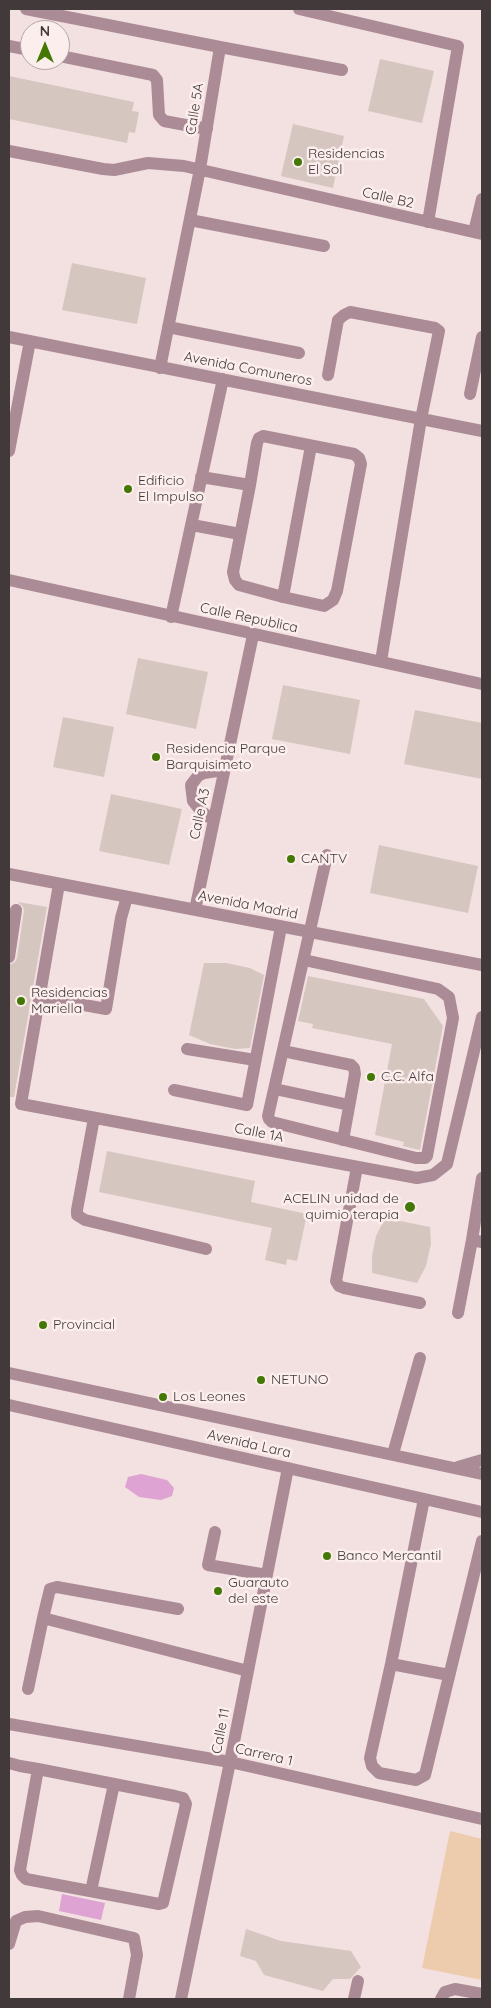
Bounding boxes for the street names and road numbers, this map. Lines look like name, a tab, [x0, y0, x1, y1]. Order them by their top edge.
street label: Calle 5A	[183, 82, 207, 136]
street label: Calle B2	[361, 184, 415, 212]
street label: Avenida Comuneros	[182, 348, 314, 390]
street label: Calle Republica	[198, 599, 300, 637]
street label: Calle A3	[186, 787, 214, 841]
street label: Avenida Madrid	[197, 887, 299, 923]
street label: Calle 1A	[233, 1120, 285, 1146]
street label: Avenida Lara	[205, 1426, 293, 1462]
street label: Calle 11	[208, 1707, 234, 1755]
street label: Carrera 1	[234, 1740, 294, 1770]

